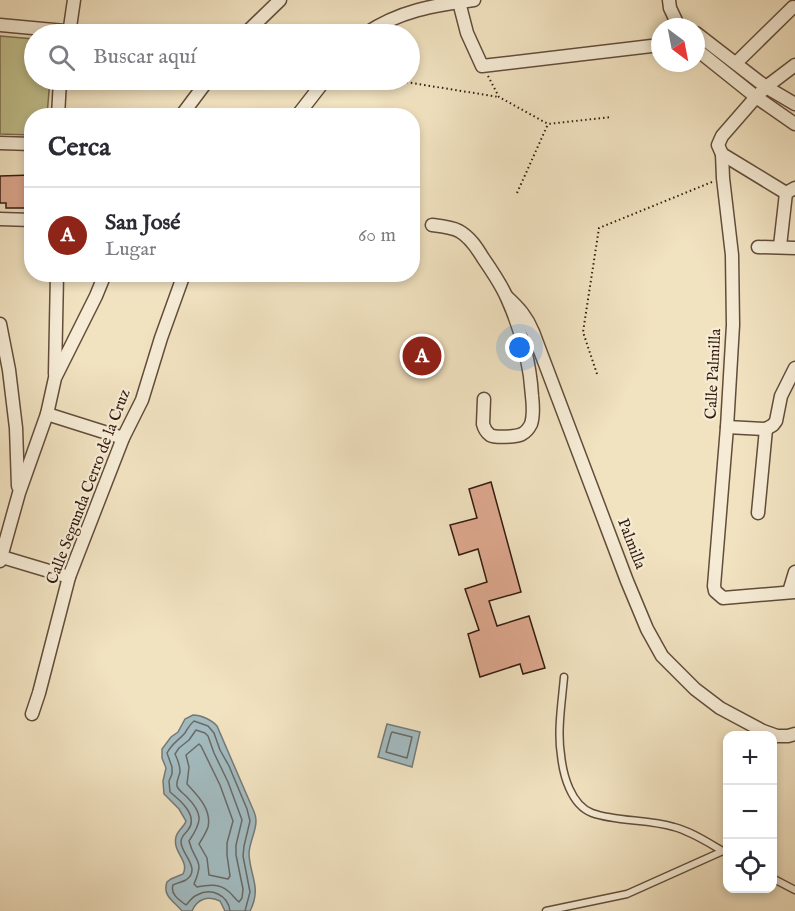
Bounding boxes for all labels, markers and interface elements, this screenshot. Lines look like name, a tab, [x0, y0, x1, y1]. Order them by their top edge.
north arrow	[651, 18, 705, 72]
search box	[24, 24, 420, 90]
icon: search	[45, 41, 78, 74]
text: Buscar aquí	[93, 43, 196, 71]
text: Cerca	[48, 131, 110, 164]
text: San José	[105, 209, 180, 237]
text: A	[61, 223, 74, 248]
text: 60 m	[358, 223, 396, 248]
text: Lugar	[105, 237, 156, 262]
street label: Calle Palmilla	[702, 328, 726, 420]
your location	[505, 333, 534, 362]
pin: A	[402, 334, 442, 378]
street label: Calle Segunda Cerro de la Cruz	[42, 386, 136, 588]
street label: Palmilla	[612, 516, 650, 572]
map controls	[723, 731, 777, 893]
button: +	[723, 731, 777, 785]
button: −	[723, 785, 777, 839]
button: locate	[723, 839, 777, 893]

